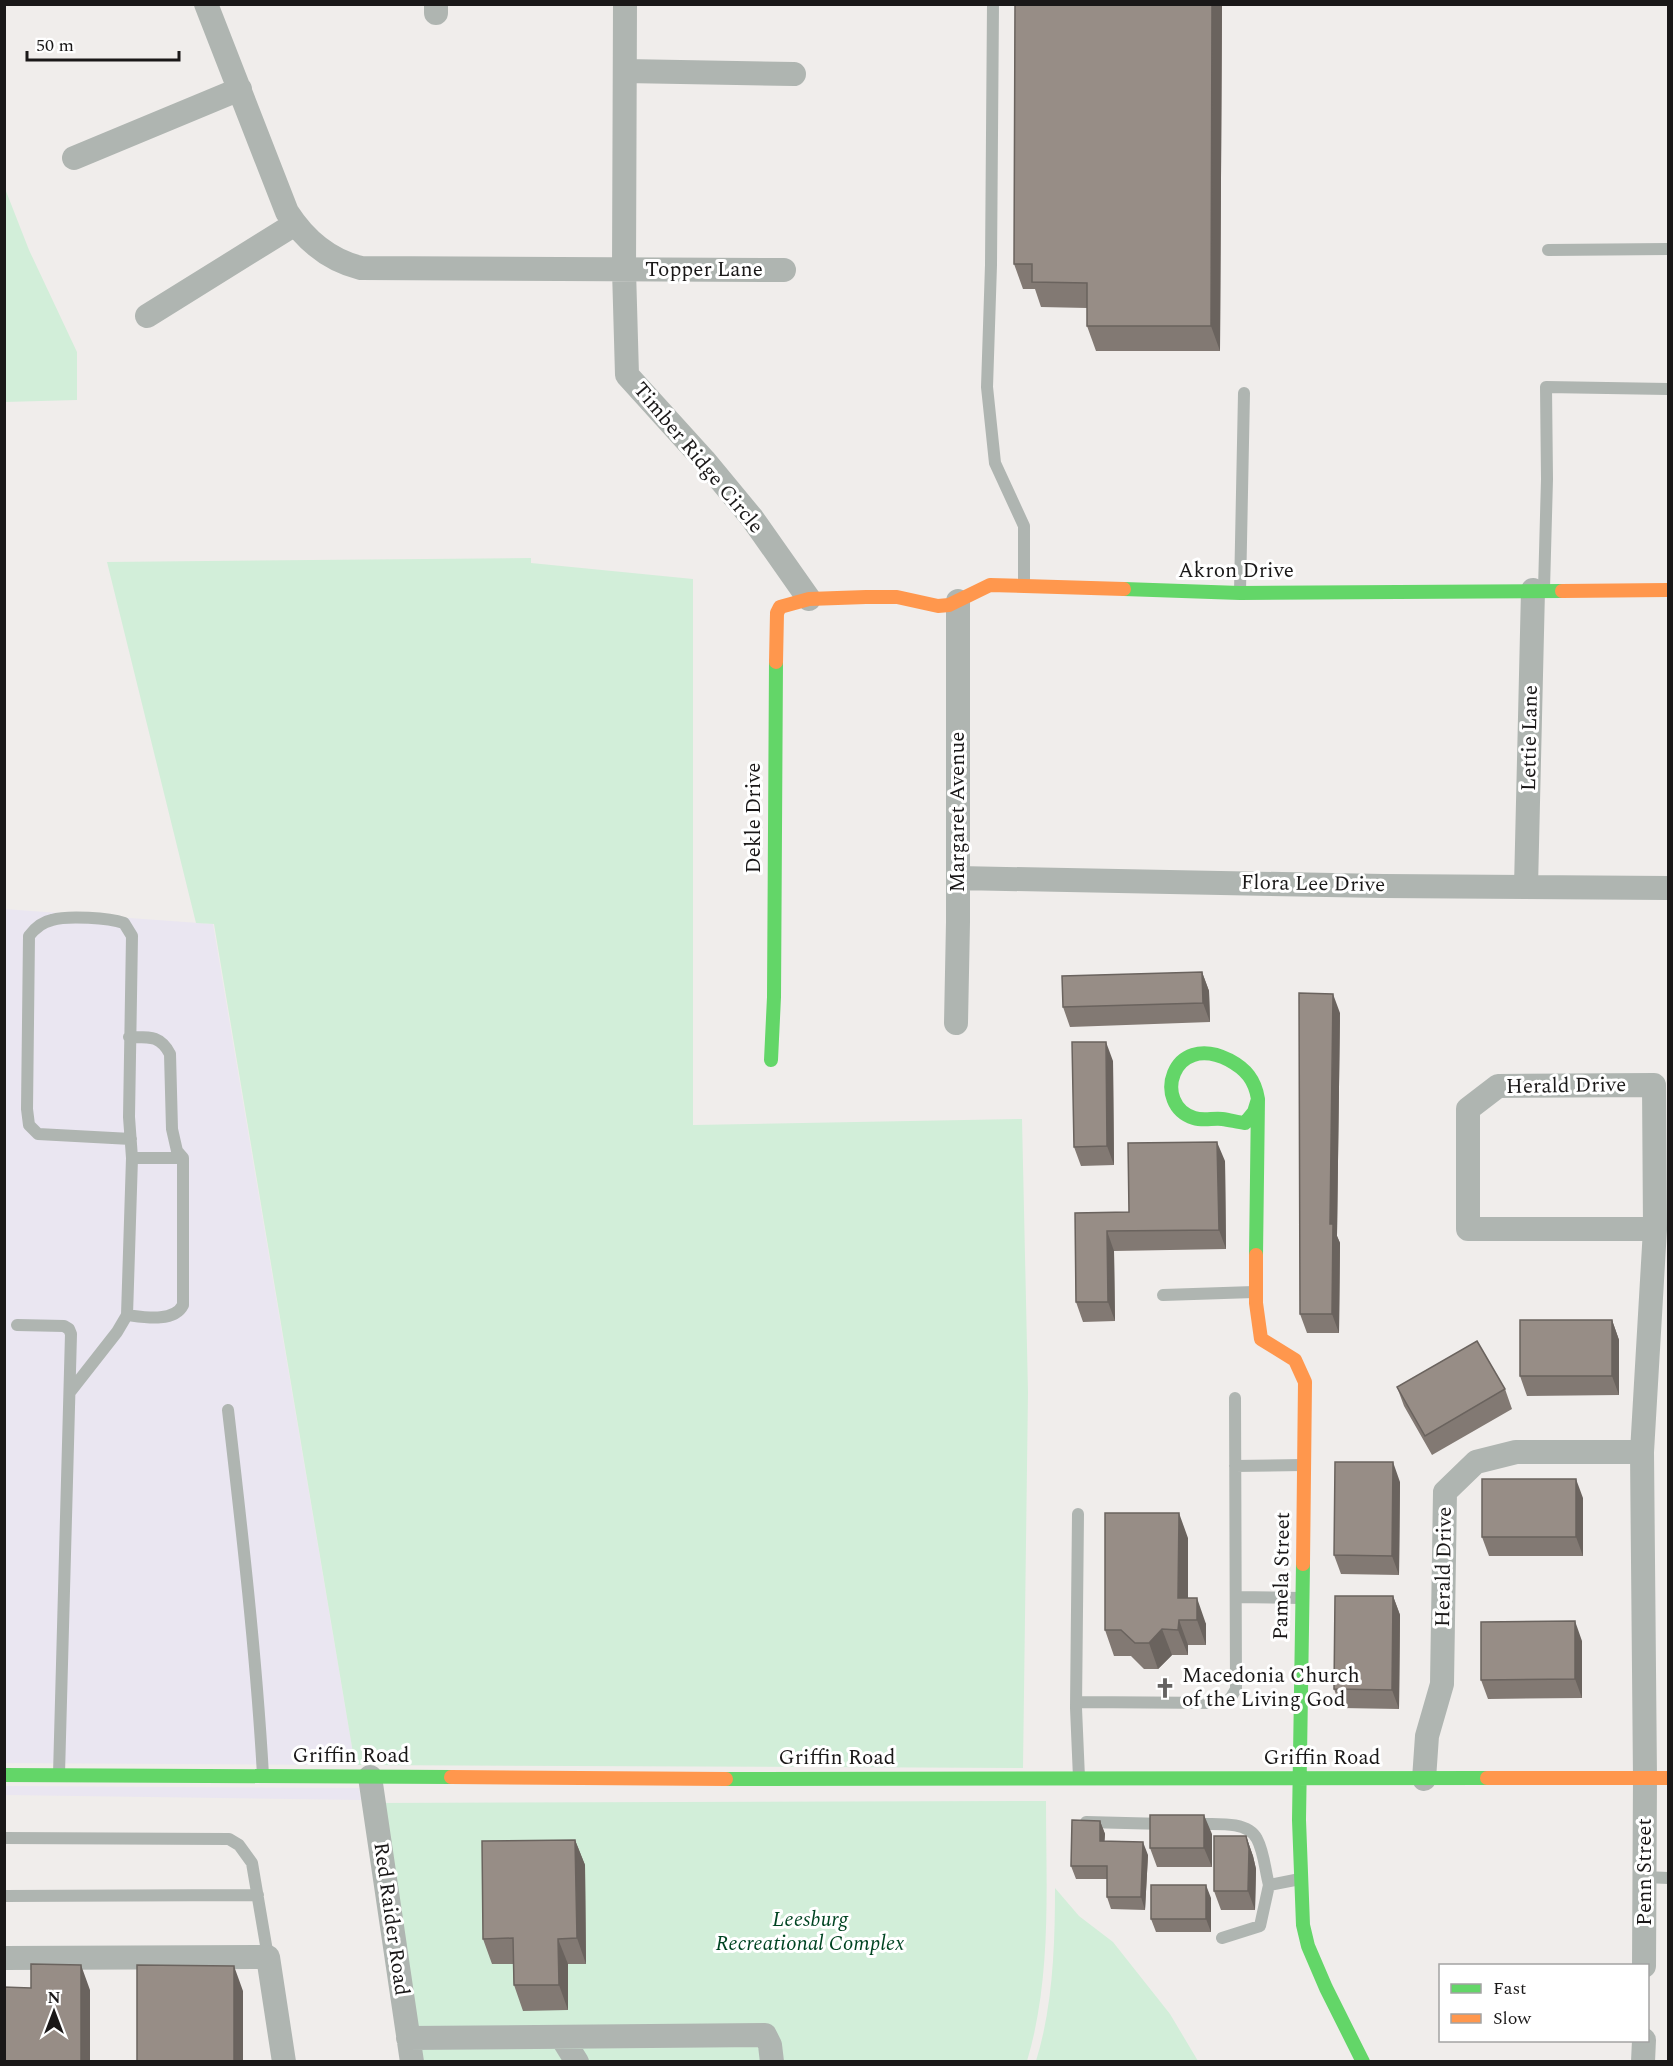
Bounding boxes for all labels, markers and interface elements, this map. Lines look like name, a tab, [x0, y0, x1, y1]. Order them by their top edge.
scale bar	[27, 24, 178, 62]
text: 50 m	[36, 32, 74, 59]
street label: Topper Lane	[645, 254, 763, 286]
street label: Timber Ridge Circle	[625, 375, 771, 541]
street label: Akron Drive	[1178, 555, 1294, 587]
street label: Lettie Lane	[1513, 685, 1547, 791]
street label: Margaret Avenue	[942, 732, 974, 892]
street label: Dekle Drive	[738, 763, 770, 873]
street label: Flora Lee Drive	[1241, 867, 1385, 901]
street label: Herald Drive	[1505, 1069, 1627, 1103]
street label: Herald Drive	[1427, 1506, 1461, 1628]
street label: Pamela Street	[1265, 1512, 1299, 1640]
place label: Macedonia Church of the Living God	[1182, 1660, 1360, 1716]
church icon: Macedonia Church of the Living God	[1153, 1676, 1177, 1700]
street label: Griffin Road	[293, 1740, 409, 1772]
street label: Griffin Road	[779, 1742, 895, 1774]
street label: Griffin Road	[1264, 1742, 1380, 1774]
street label: Penn Street	[1629, 1818, 1661, 1926]
street label: Red Raider Road	[364, 1840, 418, 1998]
park label: Leesburg Recreational Complex	[715, 1904, 905, 1960]
legend	[1439, 1964, 1649, 2042]
text: Fast	[1493, 1975, 1526, 2002]
north arrow	[24, 1982, 84, 2042]
text: N	[47, 1986, 61, 2010]
text: Slow	[1493, 2005, 1532, 2032]

